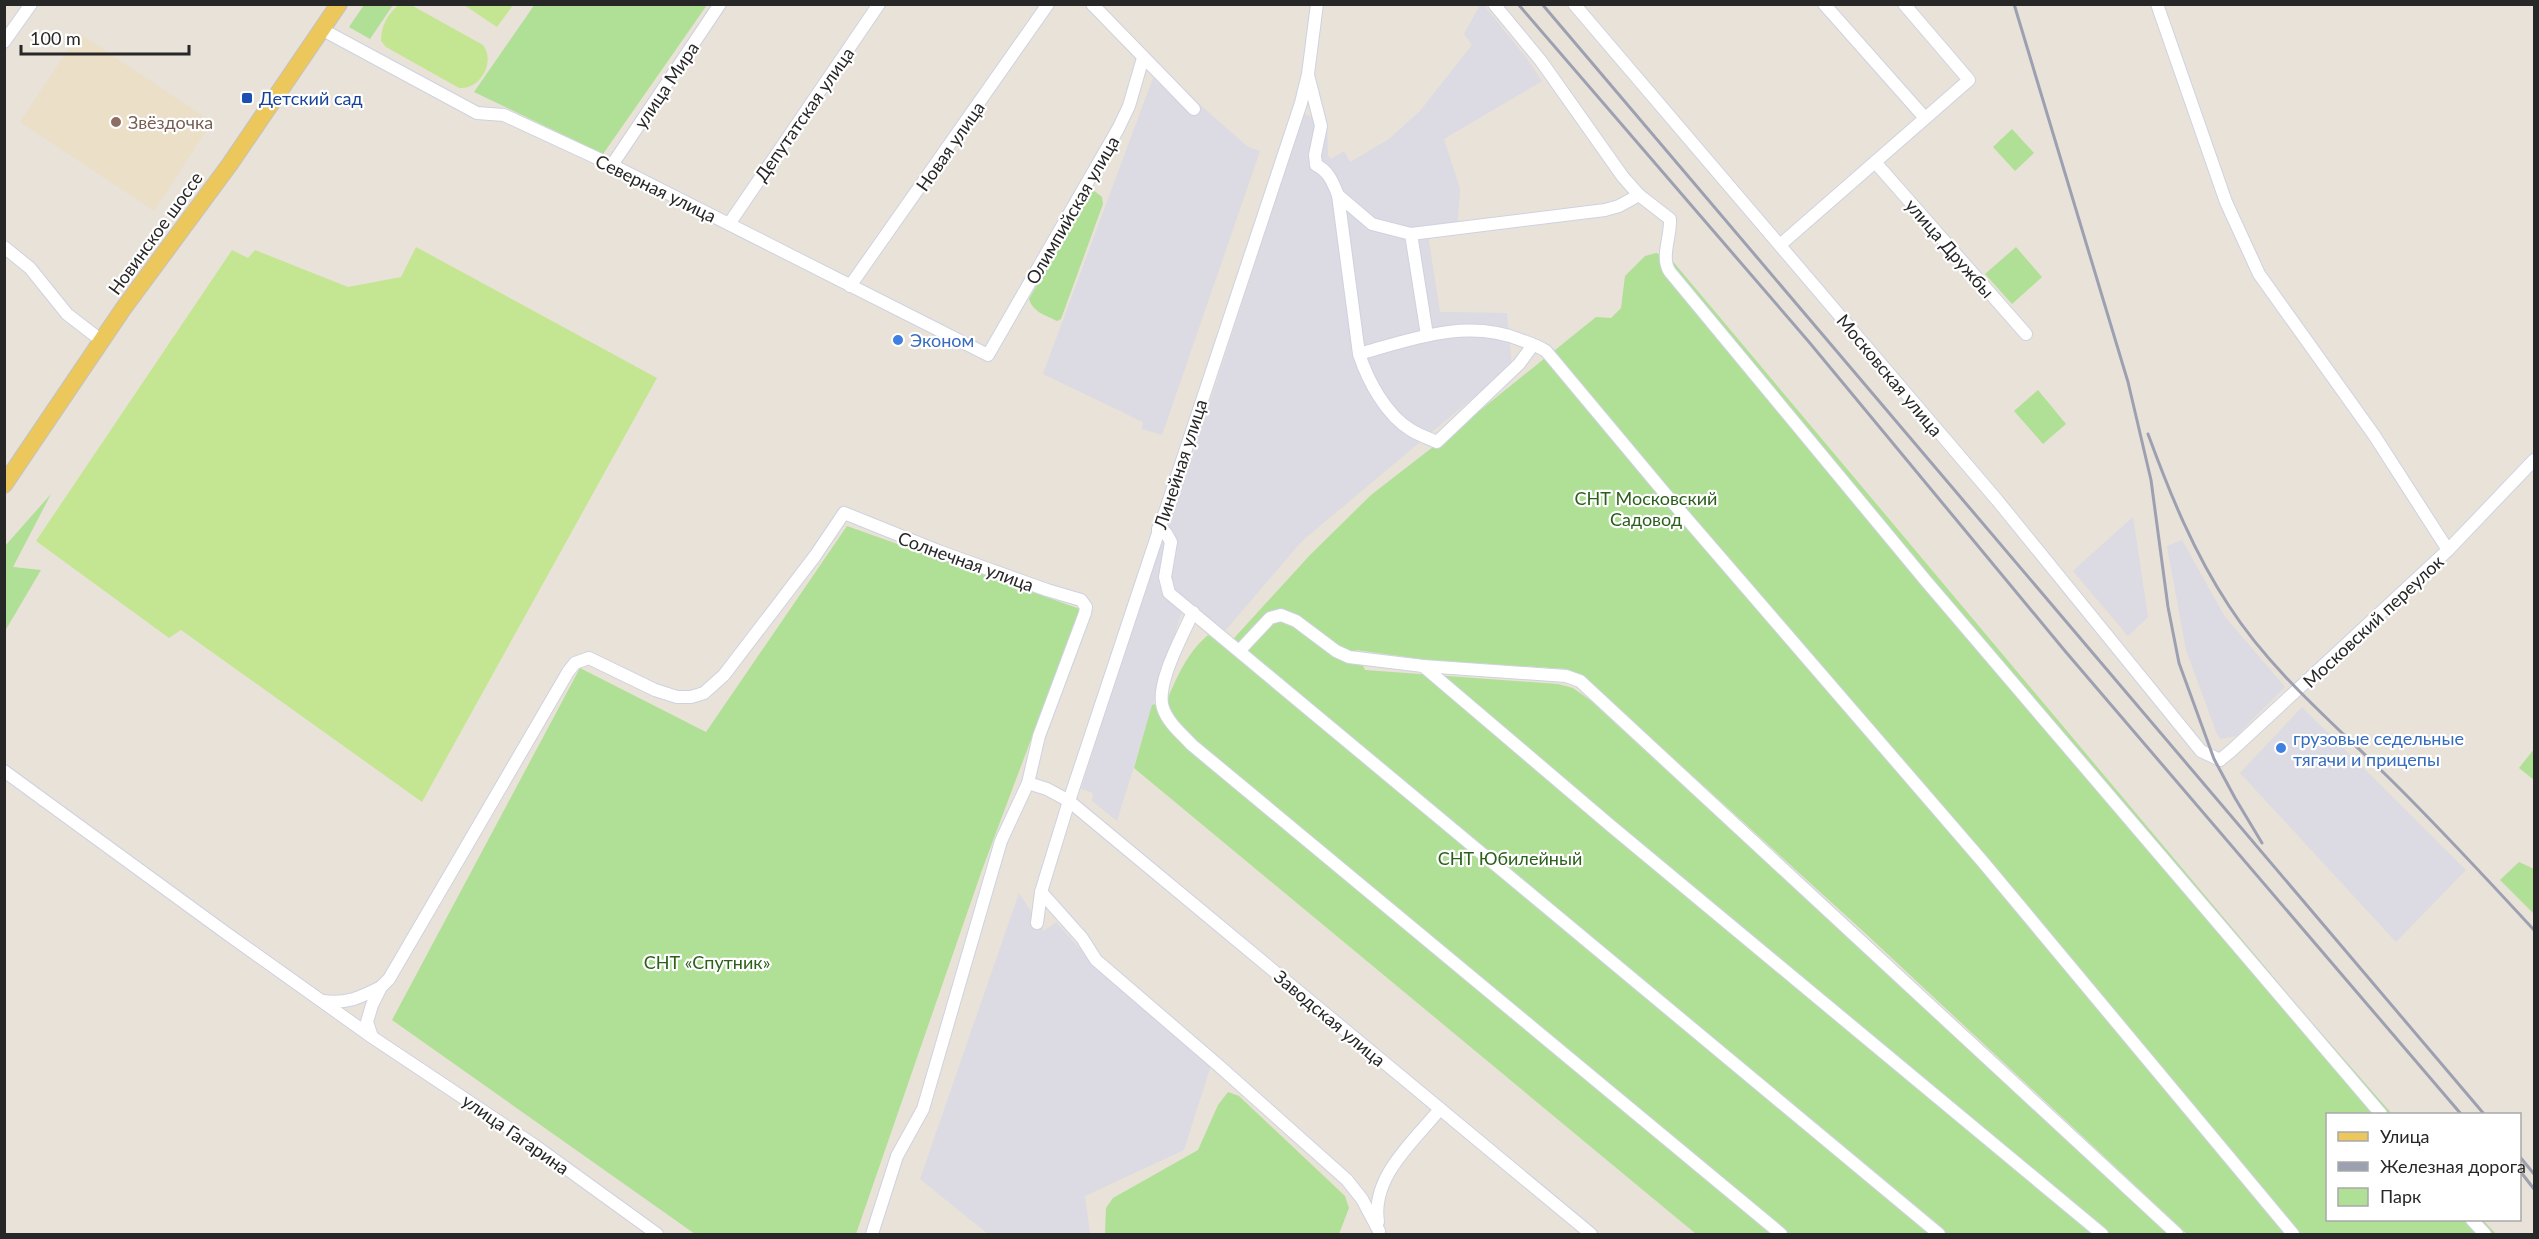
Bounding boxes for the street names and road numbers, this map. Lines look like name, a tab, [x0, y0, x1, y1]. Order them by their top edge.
street label: улица Мира	[629, 38, 703, 132]
street label: Депутатская улица	[750, 43, 858, 185]
street label: Новая улица	[911, 97, 989, 195]
street label: Олимпийская улица	[1021, 132, 1123, 288]
street label: Северная улица	[592, 149, 720, 227]
street label: Новинское шоссе	[103, 167, 207, 299]
street label: улица Дружбы	[1901, 194, 1999, 302]
street label: Московская улица	[1832, 309, 1948, 441]
street label: Линейная улица	[1148, 396, 1211, 533]
street label: Солнечная улица	[895, 526, 1037, 596]
street label: Московский переулок	[2298, 550, 2448, 692]
street label: Заводская улица	[1270, 965, 1390, 1071]
street label: улица Гагарина	[458, 1089, 574, 1179]

